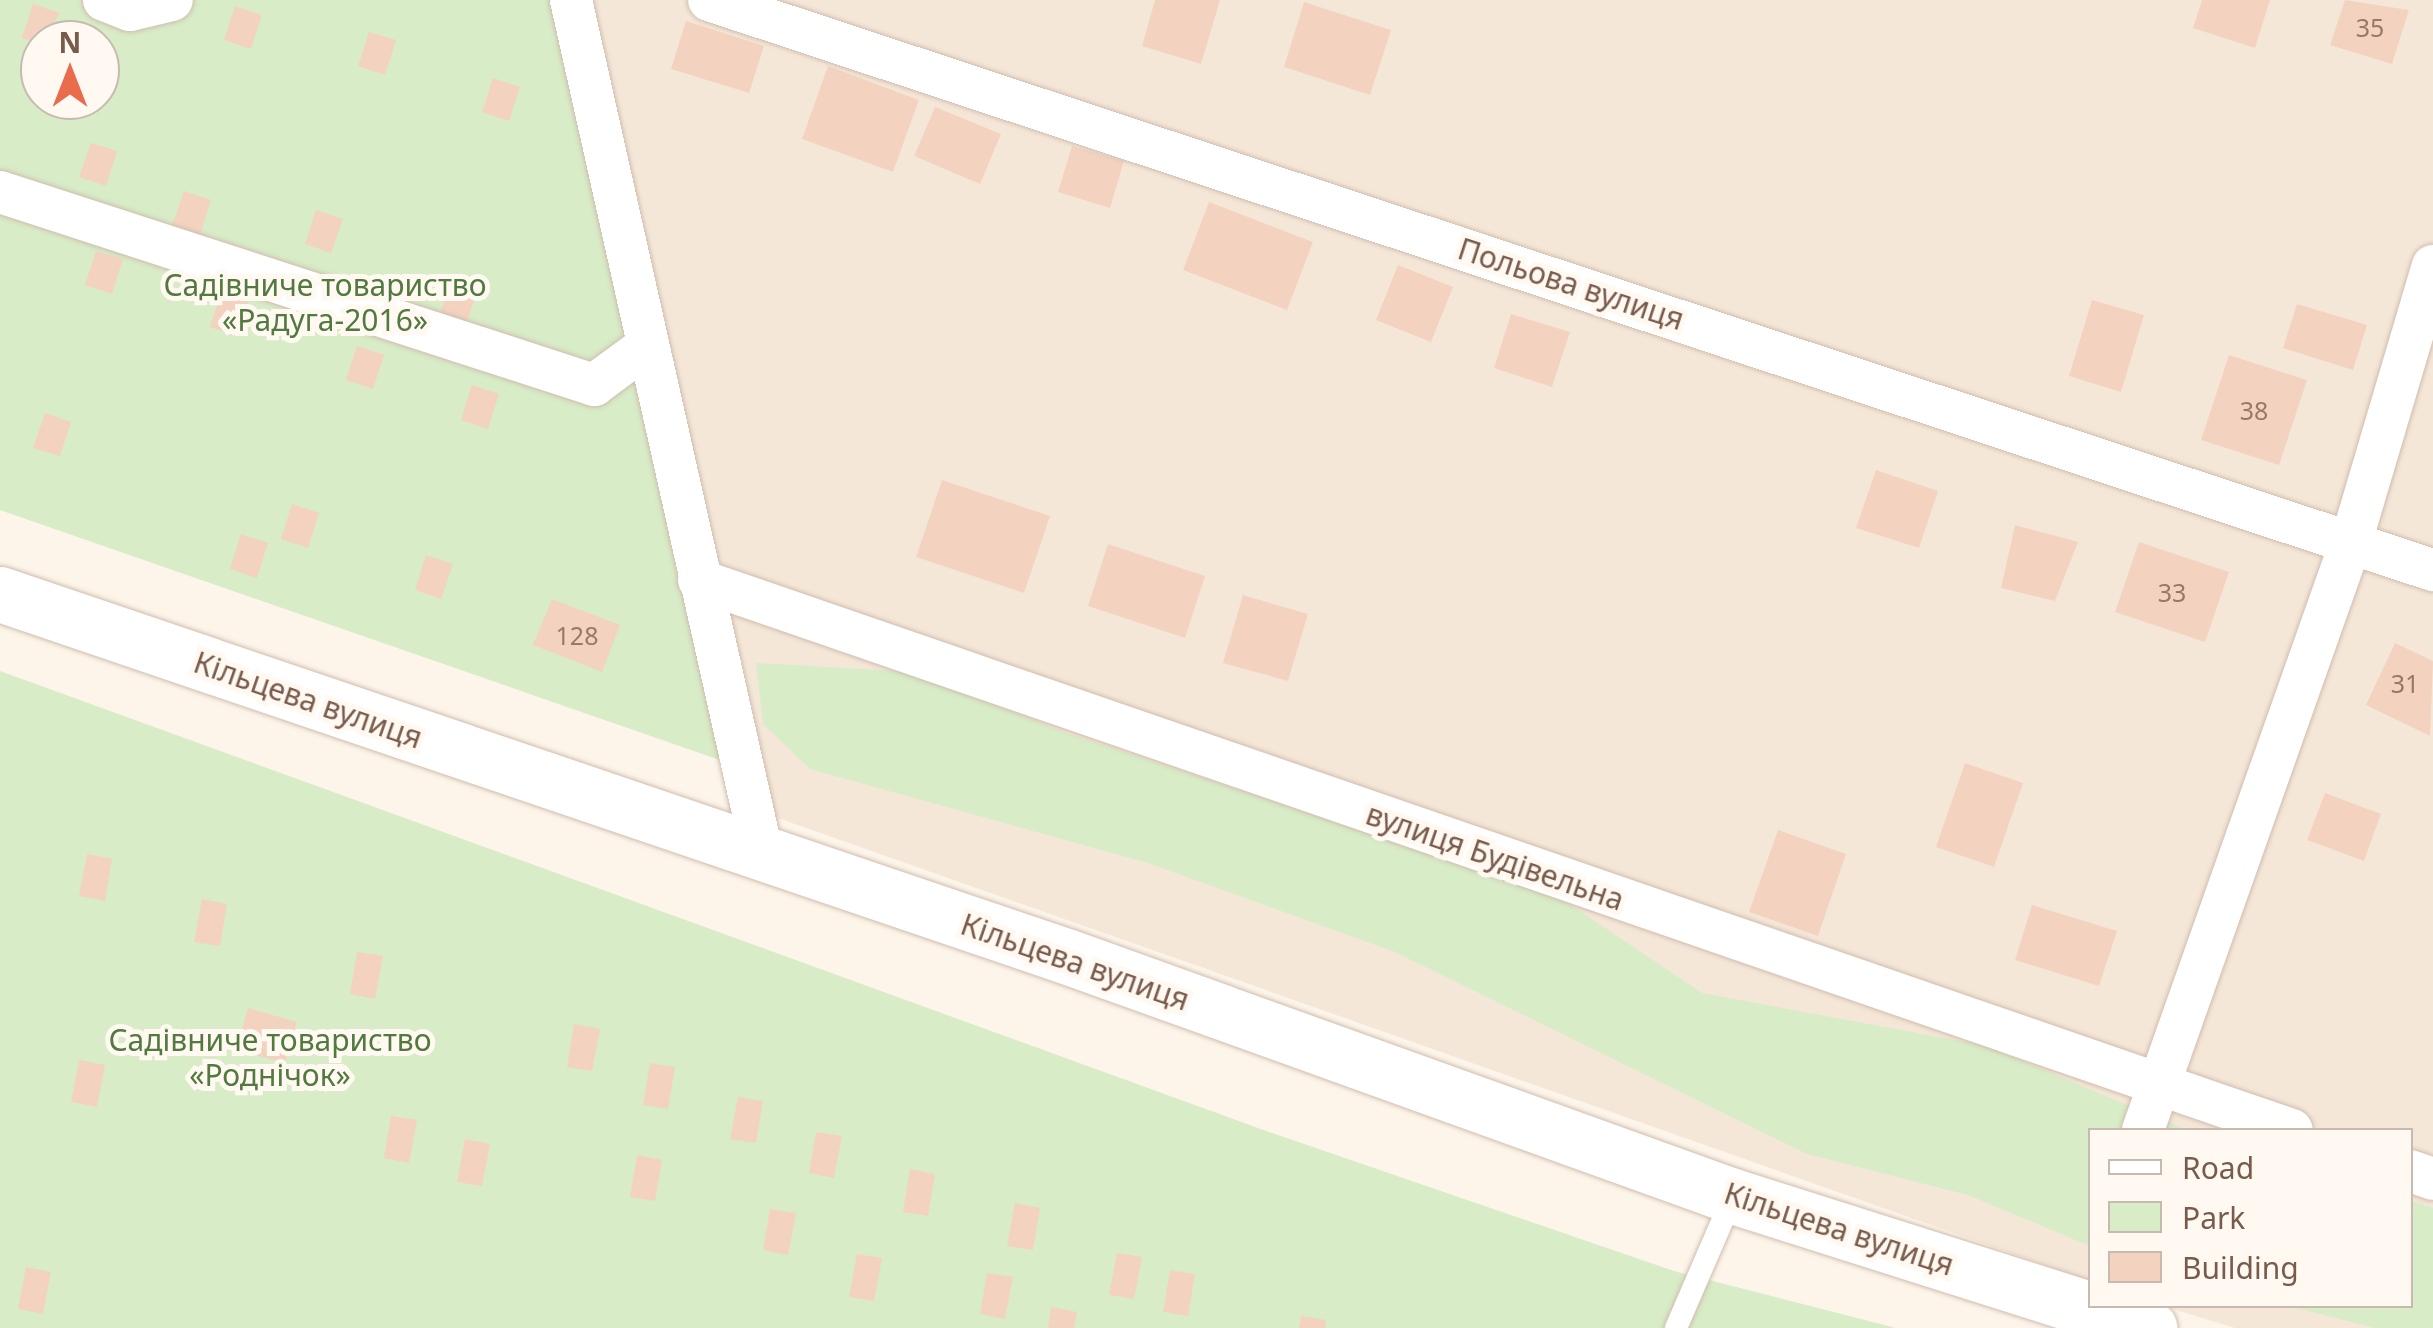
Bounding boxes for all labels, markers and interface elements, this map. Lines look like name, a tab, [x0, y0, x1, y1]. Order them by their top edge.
house number: 35	[2356, 12, 2384, 42]
north arrow	[20, 20, 120, 120]
text: N	[59, 23, 81, 61]
street label: Польова вулиця	[1454, 231, 1688, 337]
park label: Садівниче товариство «Радуга-2016»	[163, 267, 487, 338]
house number: 38	[2240, 395, 2268, 425]
house number: 33	[2158, 577, 2186, 607]
house number: 128	[556, 620, 598, 650]
street label: Кільцева вулиця	[189, 644, 427, 756]
house number: 31	[2391, 668, 2419, 698]
street label: вулиця Будівельна	[1361, 796, 1629, 918]
street label: Кільцева вулиця	[956, 906, 1194, 1018]
park label: Садівниче товариство «Роднічок»	[108, 1022, 432, 1092]
legend	[2088, 1128, 2413, 1308]
text: Road	[2182, 1147, 2254, 1188]
street label: Кільцева вулиця	[1720, 1175, 1958, 1283]
text: Park	[2182, 1197, 2245, 1238]
text: Building	[2182, 1247, 2299, 1288]

